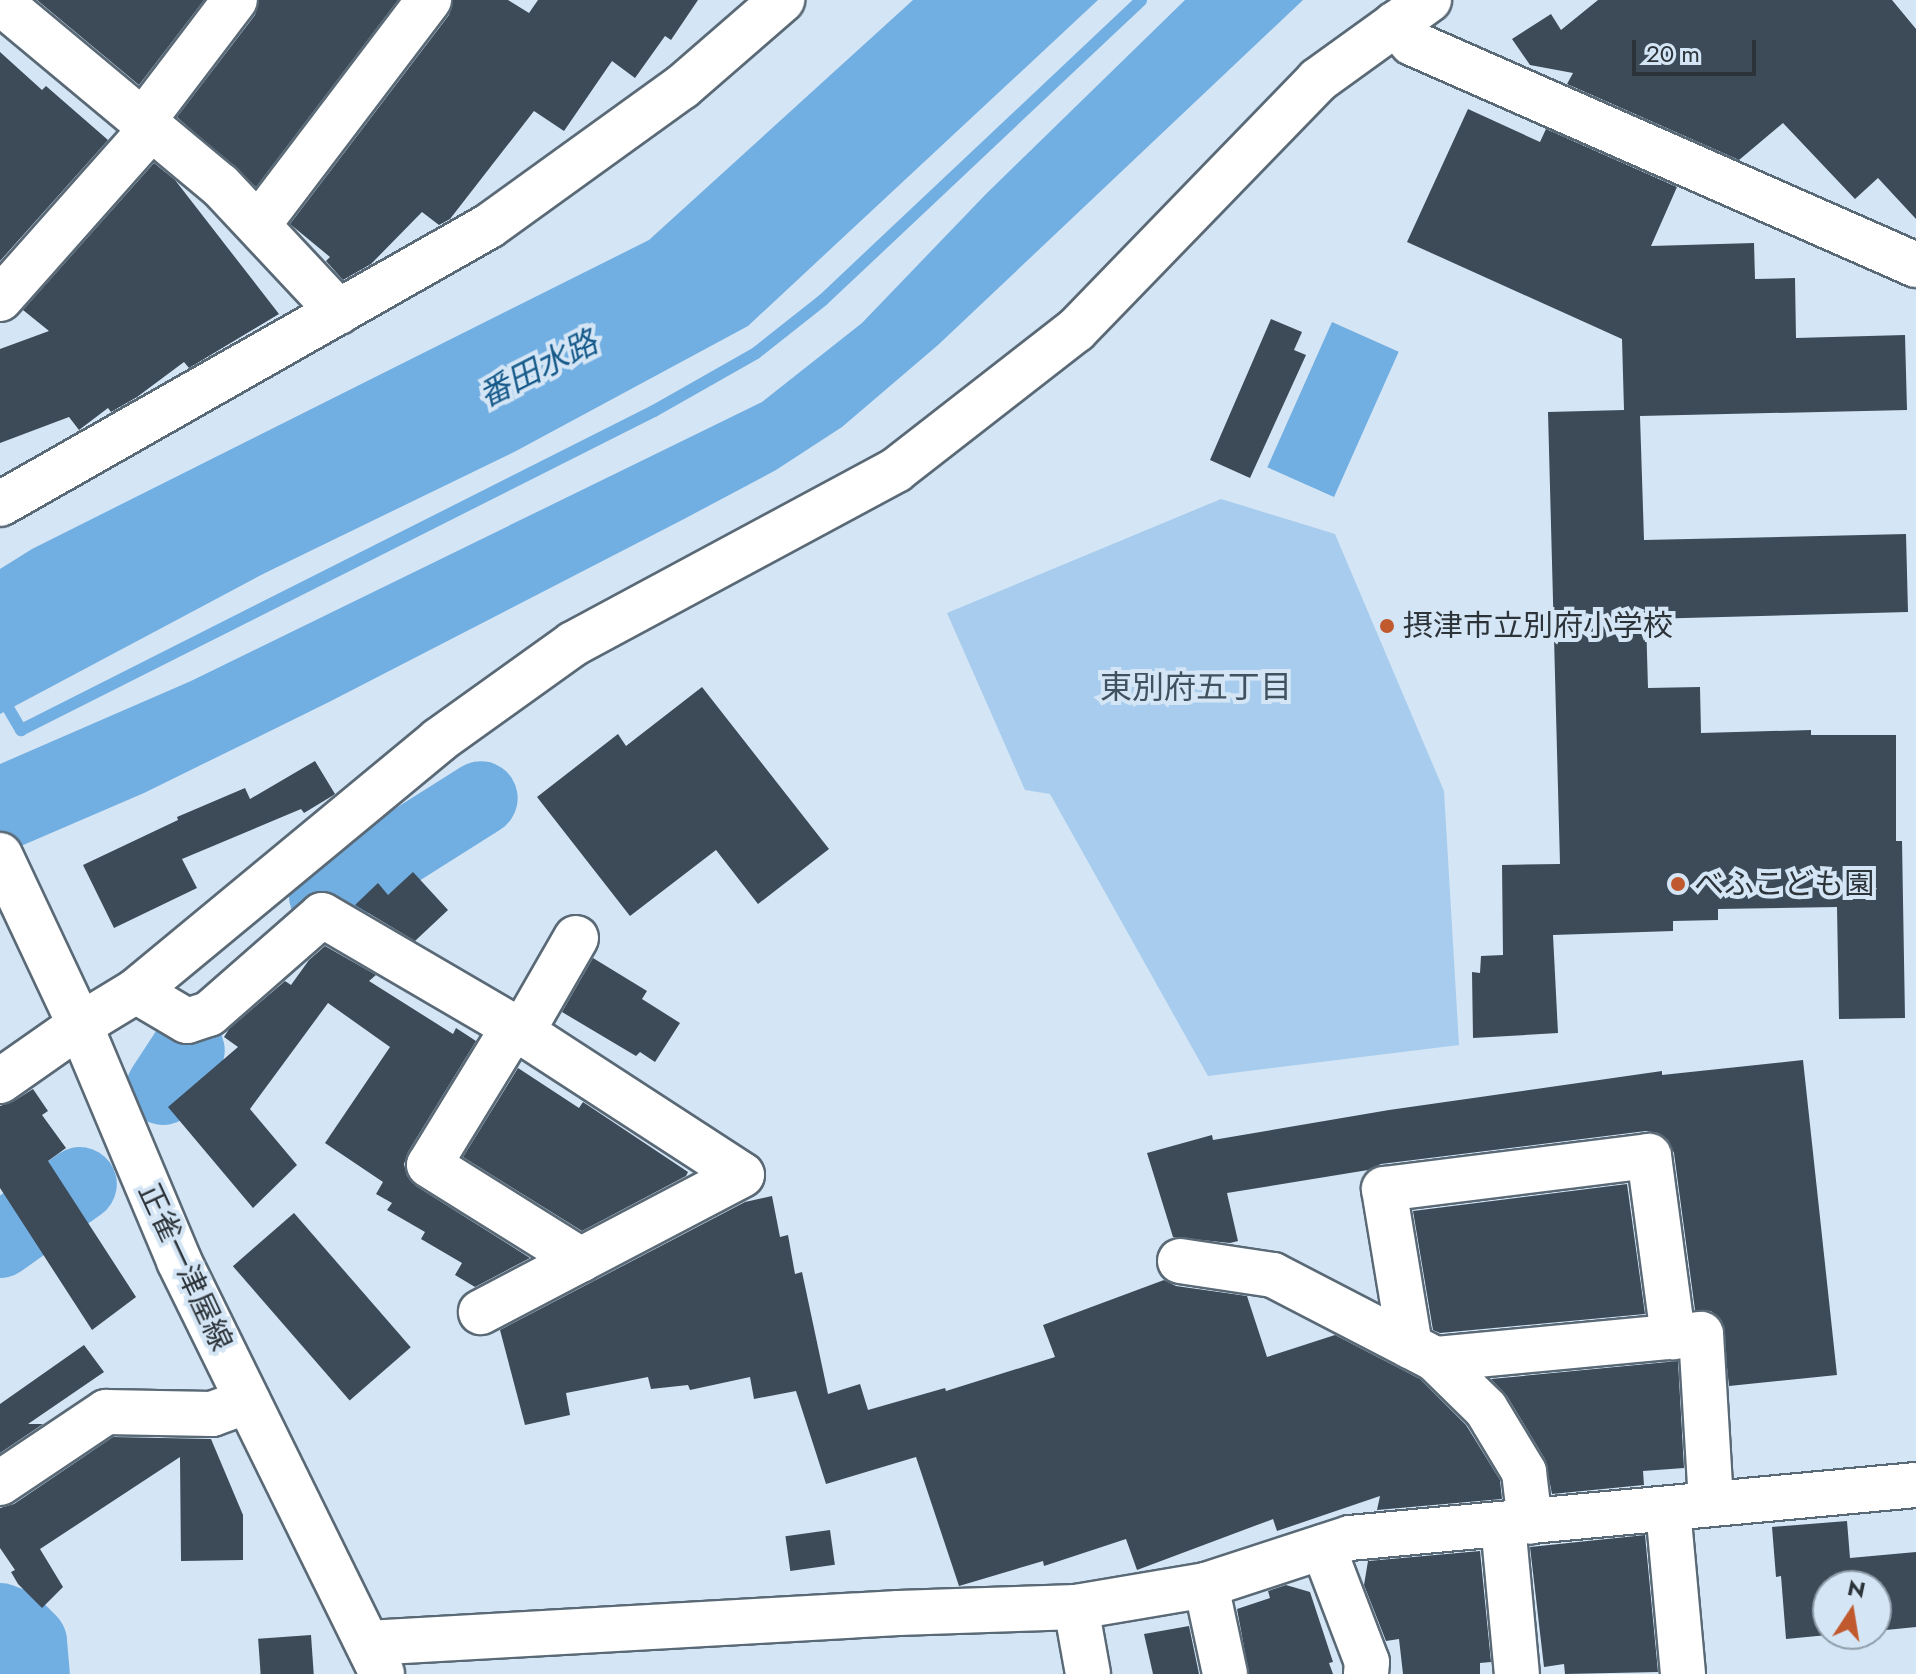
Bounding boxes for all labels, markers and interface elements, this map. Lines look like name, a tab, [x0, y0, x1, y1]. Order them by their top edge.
scale bar	[1636, 24, 1760, 74]
text: 20 m	[1646, 36, 1700, 71]
water label: 番田水路	[472, 323, 604, 415]
place label: 摂津市立別府小学校	[1403, 608, 1673, 644]
marker: 摂津市立別府小学校	[1378, 617, 1396, 635]
district label: 東別府五丁目	[1100, 668, 1292, 706]
place label: べふこども園	[1694, 866, 1874, 902]
marker: べふこども園	[1669, 875, 1687, 893]
street label: 正雀一津屋線	[131, 1178, 239, 1356]
north arrow	[1812, 1570, 1892, 1650]
text: N	[1845, 1571, 1868, 1606]

